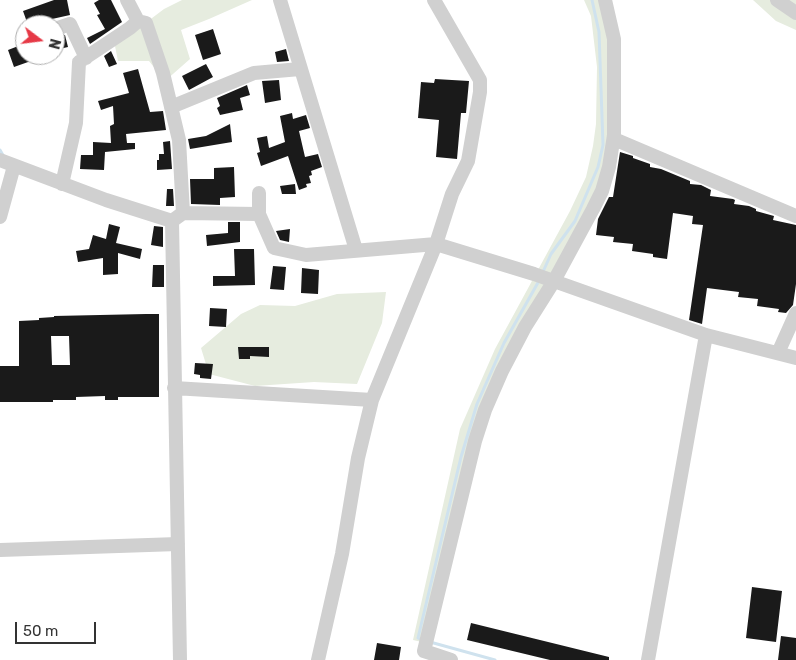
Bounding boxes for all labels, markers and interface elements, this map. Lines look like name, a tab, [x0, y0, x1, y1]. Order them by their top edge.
north arrow	[15, 15, 65, 65]
text: N	[44, 37, 64, 51]
scale bar	[18, 612, 99, 644]
text: 50 m	[23, 622, 58, 640]

